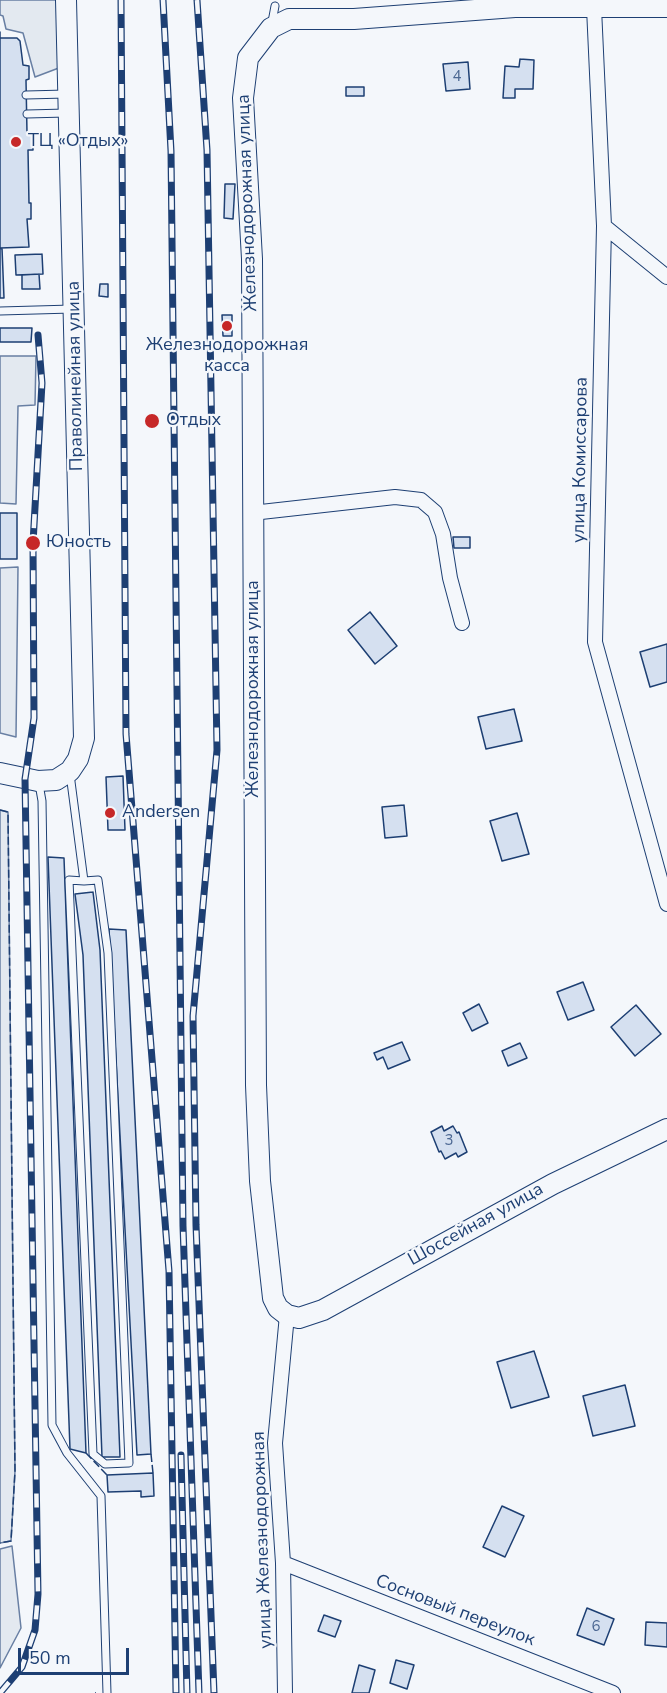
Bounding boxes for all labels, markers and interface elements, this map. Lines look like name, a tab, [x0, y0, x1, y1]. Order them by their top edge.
house number: 4	[453, 68, 461, 86]
street label: Железнодорожная улица	[233, 94, 263, 312]
place label: ТЦ «Отдых»	[28, 131, 129, 153]
marker: ТЦ «Отдых»	[9, 135, 23, 149]
street label: Праволинейная улица	[64, 281, 88, 471]
marker: Железнодорожная касса	[220, 319, 234, 333]
place label: Железнодорожная касса	[146, 335, 308, 378]
street label: улица Комиссарова	[569, 377, 593, 543]
place label: Отдых	[166, 410, 221, 432]
marker: Отдых	[143, 412, 161, 430]
place label: Юность	[46, 532, 111, 554]
marker: Юность	[24, 534, 42, 552]
street label: Железнодорожная улица	[243, 580, 265, 798]
place label: Andersen	[122, 802, 200, 824]
marker: Andersen	[103, 806, 117, 820]
house number: 3	[445, 1132, 453, 1150]
street label: Шоссейная улица	[405, 1179, 547, 1271]
street label: улица Железнодорожная	[248, 1431, 278, 1649]
street label: Сосновый переулок	[372, 1571, 538, 1651]
house number: 6	[592, 1618, 600, 1636]
scale bar	[21, 1636, 132, 1674]
text: 50 m	[29, 1646, 71, 1670]

